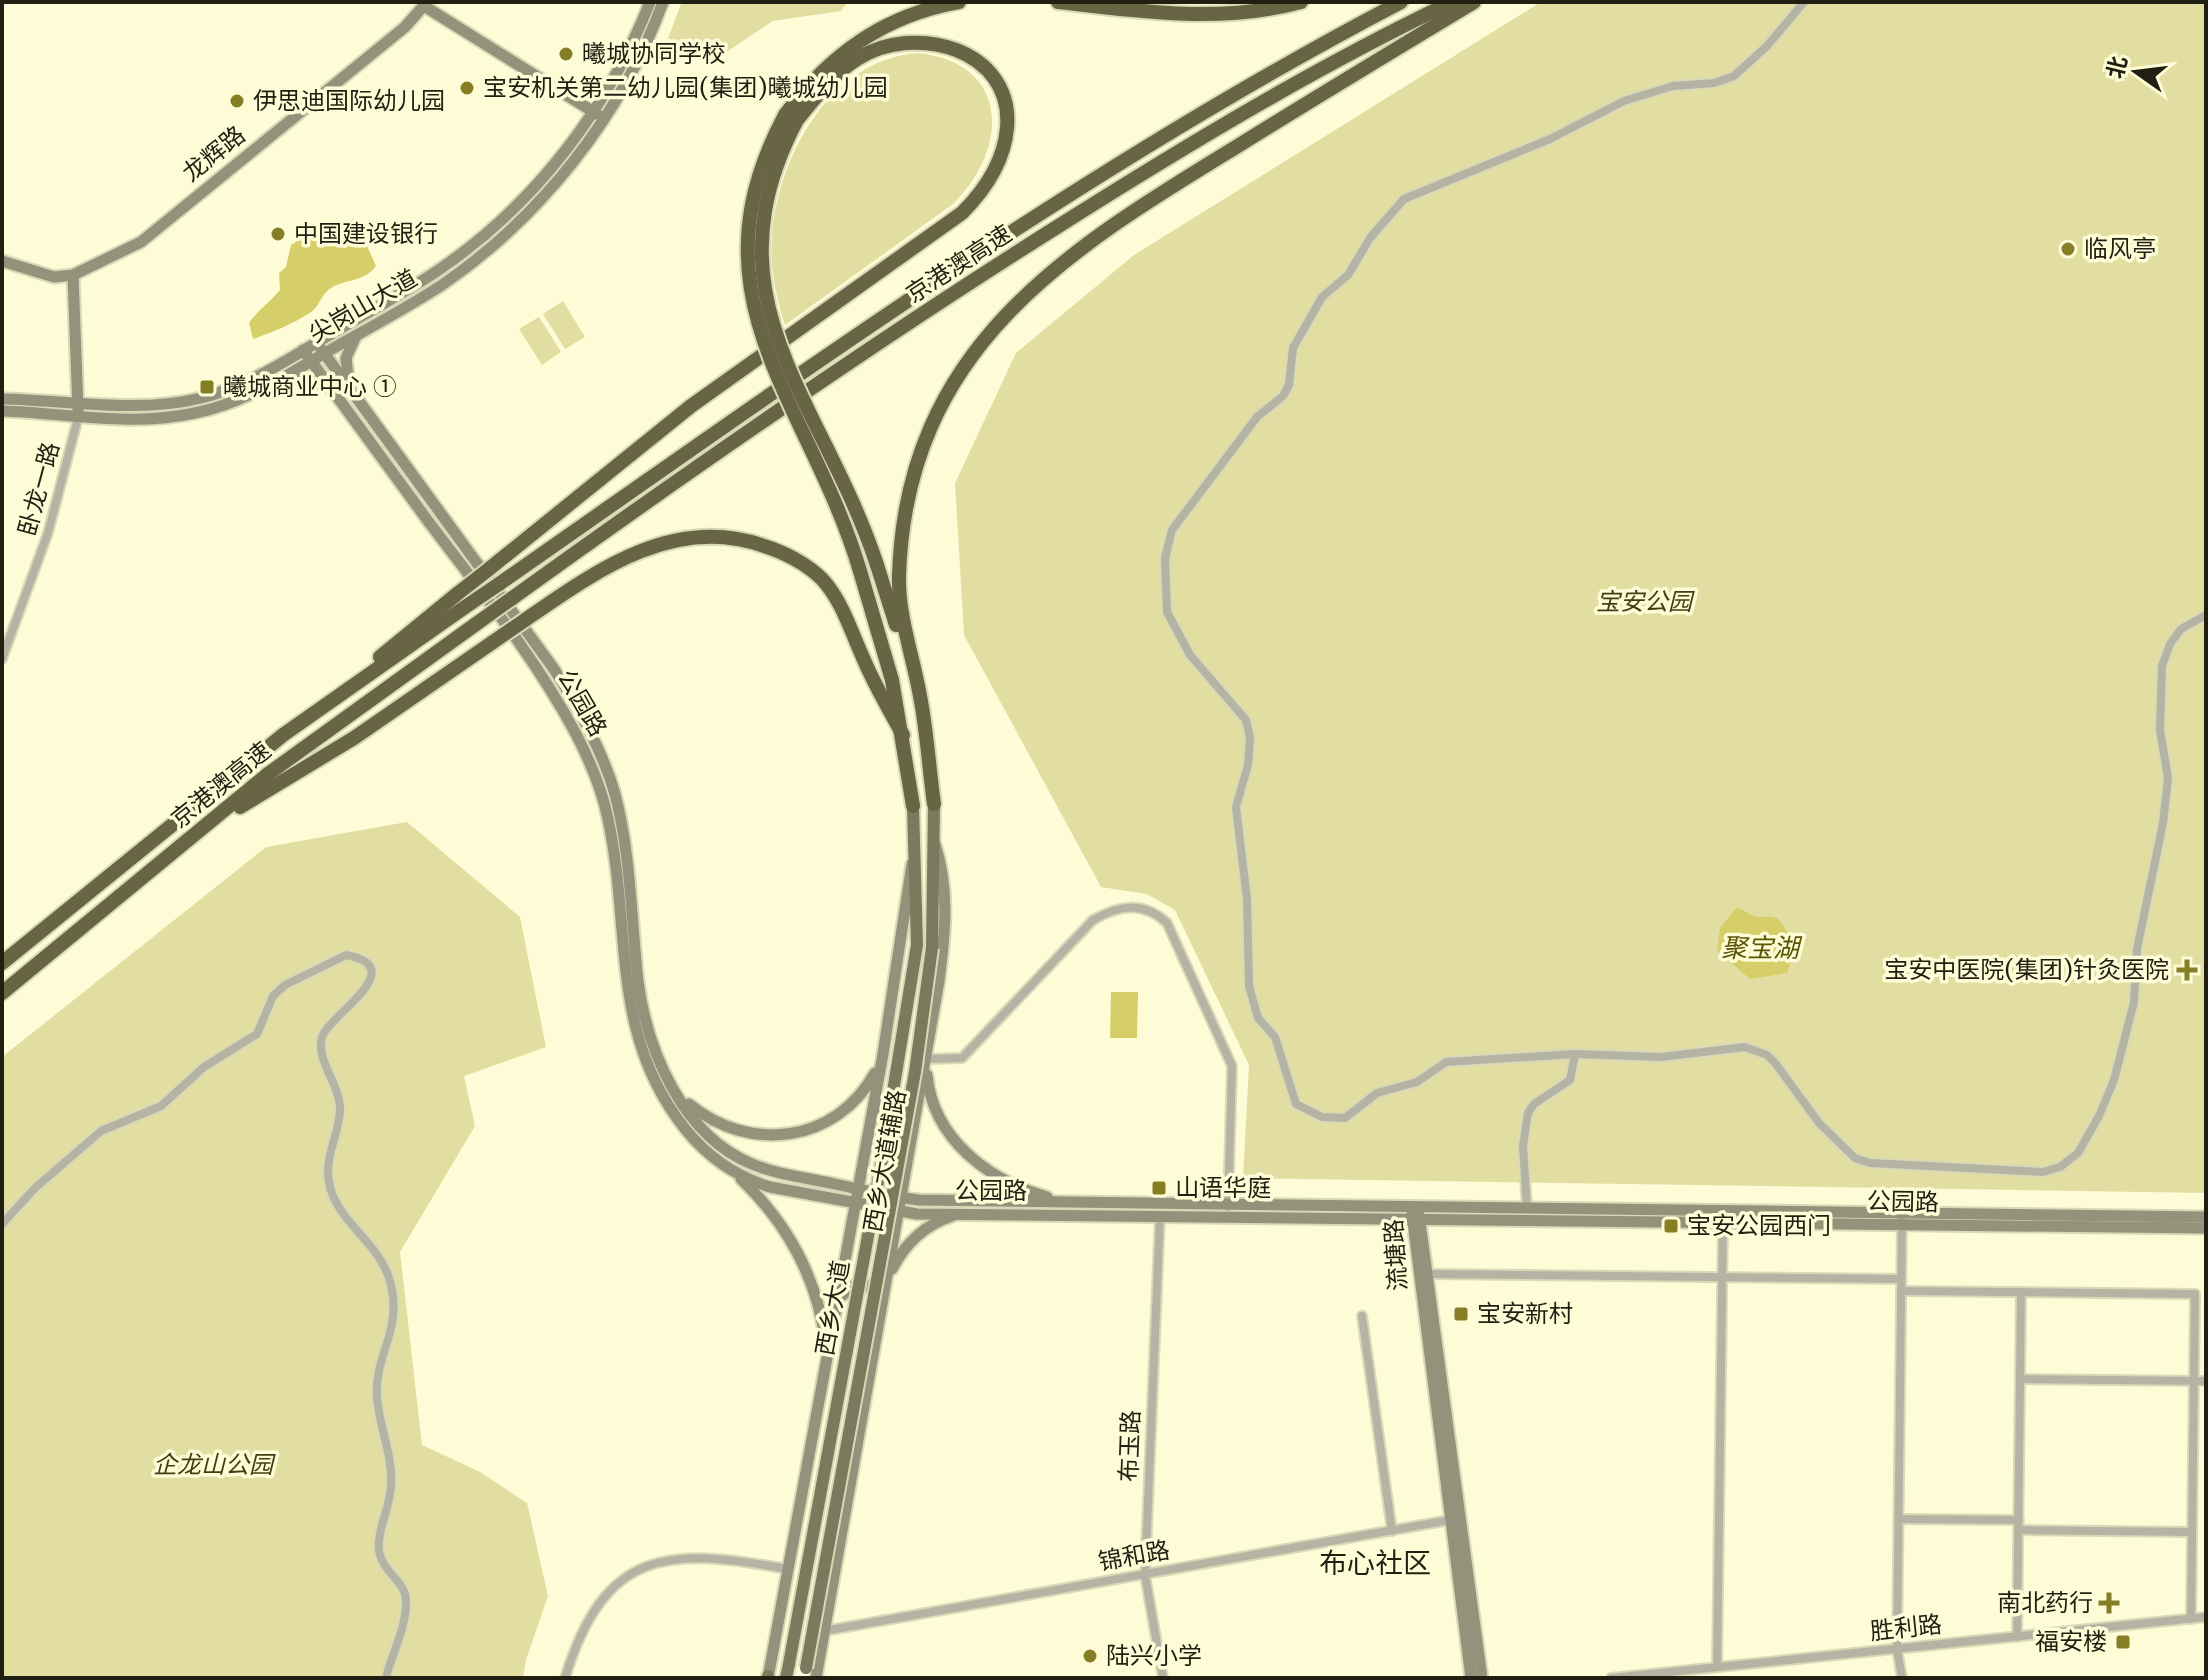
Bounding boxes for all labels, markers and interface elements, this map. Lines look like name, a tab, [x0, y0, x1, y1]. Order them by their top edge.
north arrow	[2096, 32, 2176, 112]
place label: 曦城协同学校	[582, 38, 726, 69]
marker: 曦城协同学校	[557, 45, 575, 63]
text: 北	[2100, 53, 2133, 81]
place label: 宝安机关第二幼儿园(集团)曦城幼儿园	[483, 72, 888, 103]
marker: 宝安机关第二幼儿园(集团)曦城幼儿园	[458, 79, 476, 97]
place label: 伊思迪国际幼儿园	[253, 85, 445, 116]
marker: 伊思迪国际幼儿园	[228, 92, 246, 110]
street label: 龙辉路	[176, 119, 251, 188]
place label: 中国建设银行	[294, 218, 438, 249]
street label: 京港澳高速	[900, 218, 1017, 309]
marker: 中国建设银行	[269, 225, 287, 243]
place label: 临风亭	[2084, 233, 2156, 264]
marker: 临风亭	[2059, 240, 2077, 258]
street label: 尖岗山大道	[303, 262, 422, 349]
place label: 曦城商业中心 ①	[223, 371, 397, 402]
marker: 曦城商业中心 ①	[198, 378, 216, 396]
street label: 卧龙一路	[11, 438, 66, 539]
park label: 宝安公园	[1596, 586, 1695, 617]
street label: 公园路	[551, 664, 614, 742]
street label: 京港澳高速	[164, 735, 277, 834]
water label: 聚宝湖	[1721, 931, 1803, 964]
place label: 宝安中医院(集团)针灸医院	[1884, 954, 2169, 985]
marker: 宝安中医院(集团)针灸医院	[2176, 959, 2198, 981]
street label: 西乡大道辅路	[857, 1087, 912, 1235]
place label: 山语华庭	[1175, 1172, 1271, 1203]
street label: 公园路	[955, 1175, 1027, 1206]
marker: 山语华庭	[1150, 1179, 1168, 1197]
street label: 公园路	[1867, 1185, 1939, 1218]
place label: 宝安公园西门	[1687, 1210, 1831, 1241]
marker: 宝安公园西门	[1662, 1217, 1680, 1235]
street label: 流塘路	[1378, 1218, 1413, 1292]
street label: 西乡大道	[809, 1258, 856, 1358]
place label: 宝安新村	[1477, 1298, 1573, 1329]
marker: 宝安新村	[1452, 1305, 1470, 1323]
street label: 布玉路	[1113, 1409, 1146, 1483]
park label: 企龙山公园	[153, 1449, 276, 1480]
street label: 锦和路	[1096, 1534, 1172, 1577]
district label: 布心社区	[1319, 1545, 1431, 1581]
place label: 南北药行	[1997, 1587, 2093, 1618]
marker: 南北药行	[2100, 1594, 2118, 1612]
street label: 胜利路	[1869, 1608, 1943, 1647]
place label: 福安楼	[2035, 1626, 2107, 1657]
marker: 福安楼	[2114, 1633, 2132, 1651]
place label: 陆兴小学	[1106, 1640, 1202, 1671]
marker: 陆兴小学	[1081, 1647, 1099, 1665]

